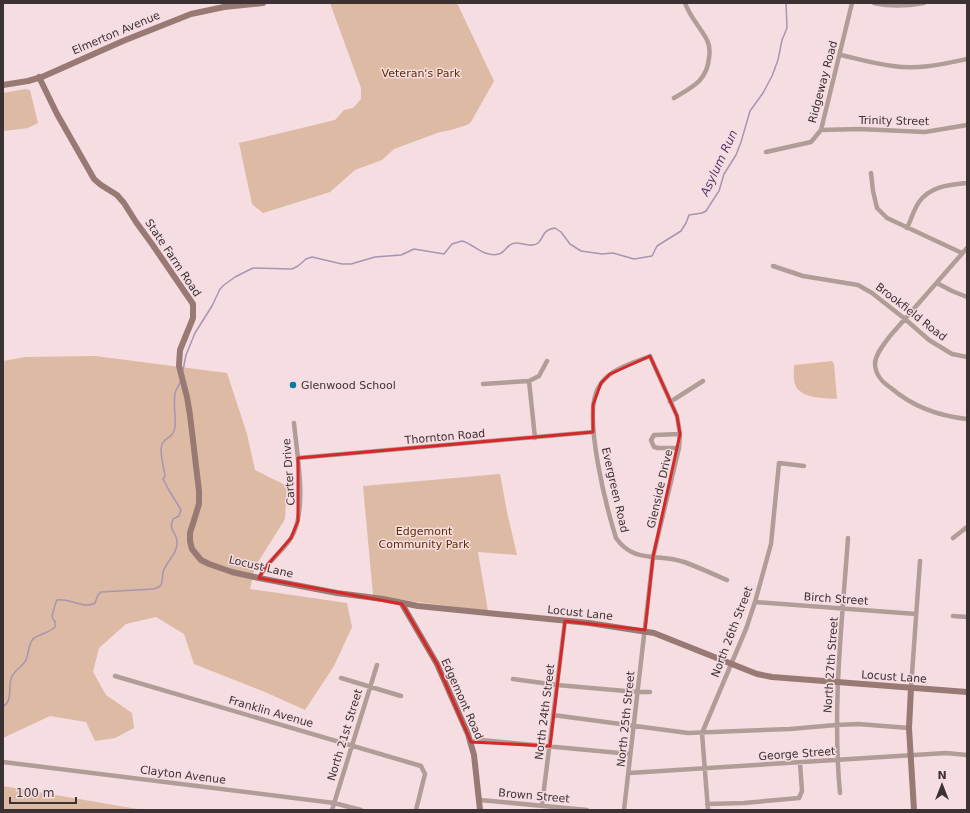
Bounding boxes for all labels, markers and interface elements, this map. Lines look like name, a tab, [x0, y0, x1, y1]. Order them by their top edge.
street label: Elmerton Avenue	[70, 8, 162, 57]
street label: Ridgeway Road	[806, 39, 840, 125]
park label: Veteran's Park	[382, 67, 461, 80]
street label: Trinity Street	[858, 114, 930, 128]
water label: Asylum Run	[697, 128, 740, 199]
street label: State Farm Road	[142, 217, 204, 299]
street label: Brookfield Road	[873, 280, 949, 344]
place label: Glenwood School	[301, 379, 396, 392]
marker: Glenwood School	[288, 380, 298, 390]
street label: Thornton Road	[403, 427, 486, 447]
street label: Carter Drive	[280, 438, 298, 506]
street label: Evergreen Road	[599, 446, 631, 534]
street label: Glenside Drive	[645, 448, 675, 530]
park label: Edgemont Community Park	[379, 525, 470, 551]
street label: Locust Lane	[227, 553, 295, 581]
street label: North 26th Street	[709, 584, 756, 679]
street label: Birch Street	[803, 590, 869, 608]
street label: Locust Lane	[547, 603, 614, 623]
street label: North 27th Street	[821, 616, 841, 714]
street label: Edgemont Road	[438, 656, 486, 742]
street label: North 24th Street	[533, 663, 557, 761]
street label: Locust Lane	[861, 668, 928, 686]
street label: North 25th Street	[614, 670, 638, 768]
street label: North 21st Street	[325, 687, 365, 782]
street label: Franklin Avenue	[227, 694, 315, 730]
street label: George Street	[758, 745, 837, 763]
street label: Clayton Avenue	[139, 763, 227, 787]
north arrow	[922, 765, 962, 805]
text: N	[937, 769, 947, 782]
scale bar	[10, 779, 76, 805]
text: 100 m	[16, 786, 54, 800]
street label: Brown Street	[498, 786, 571, 806]

